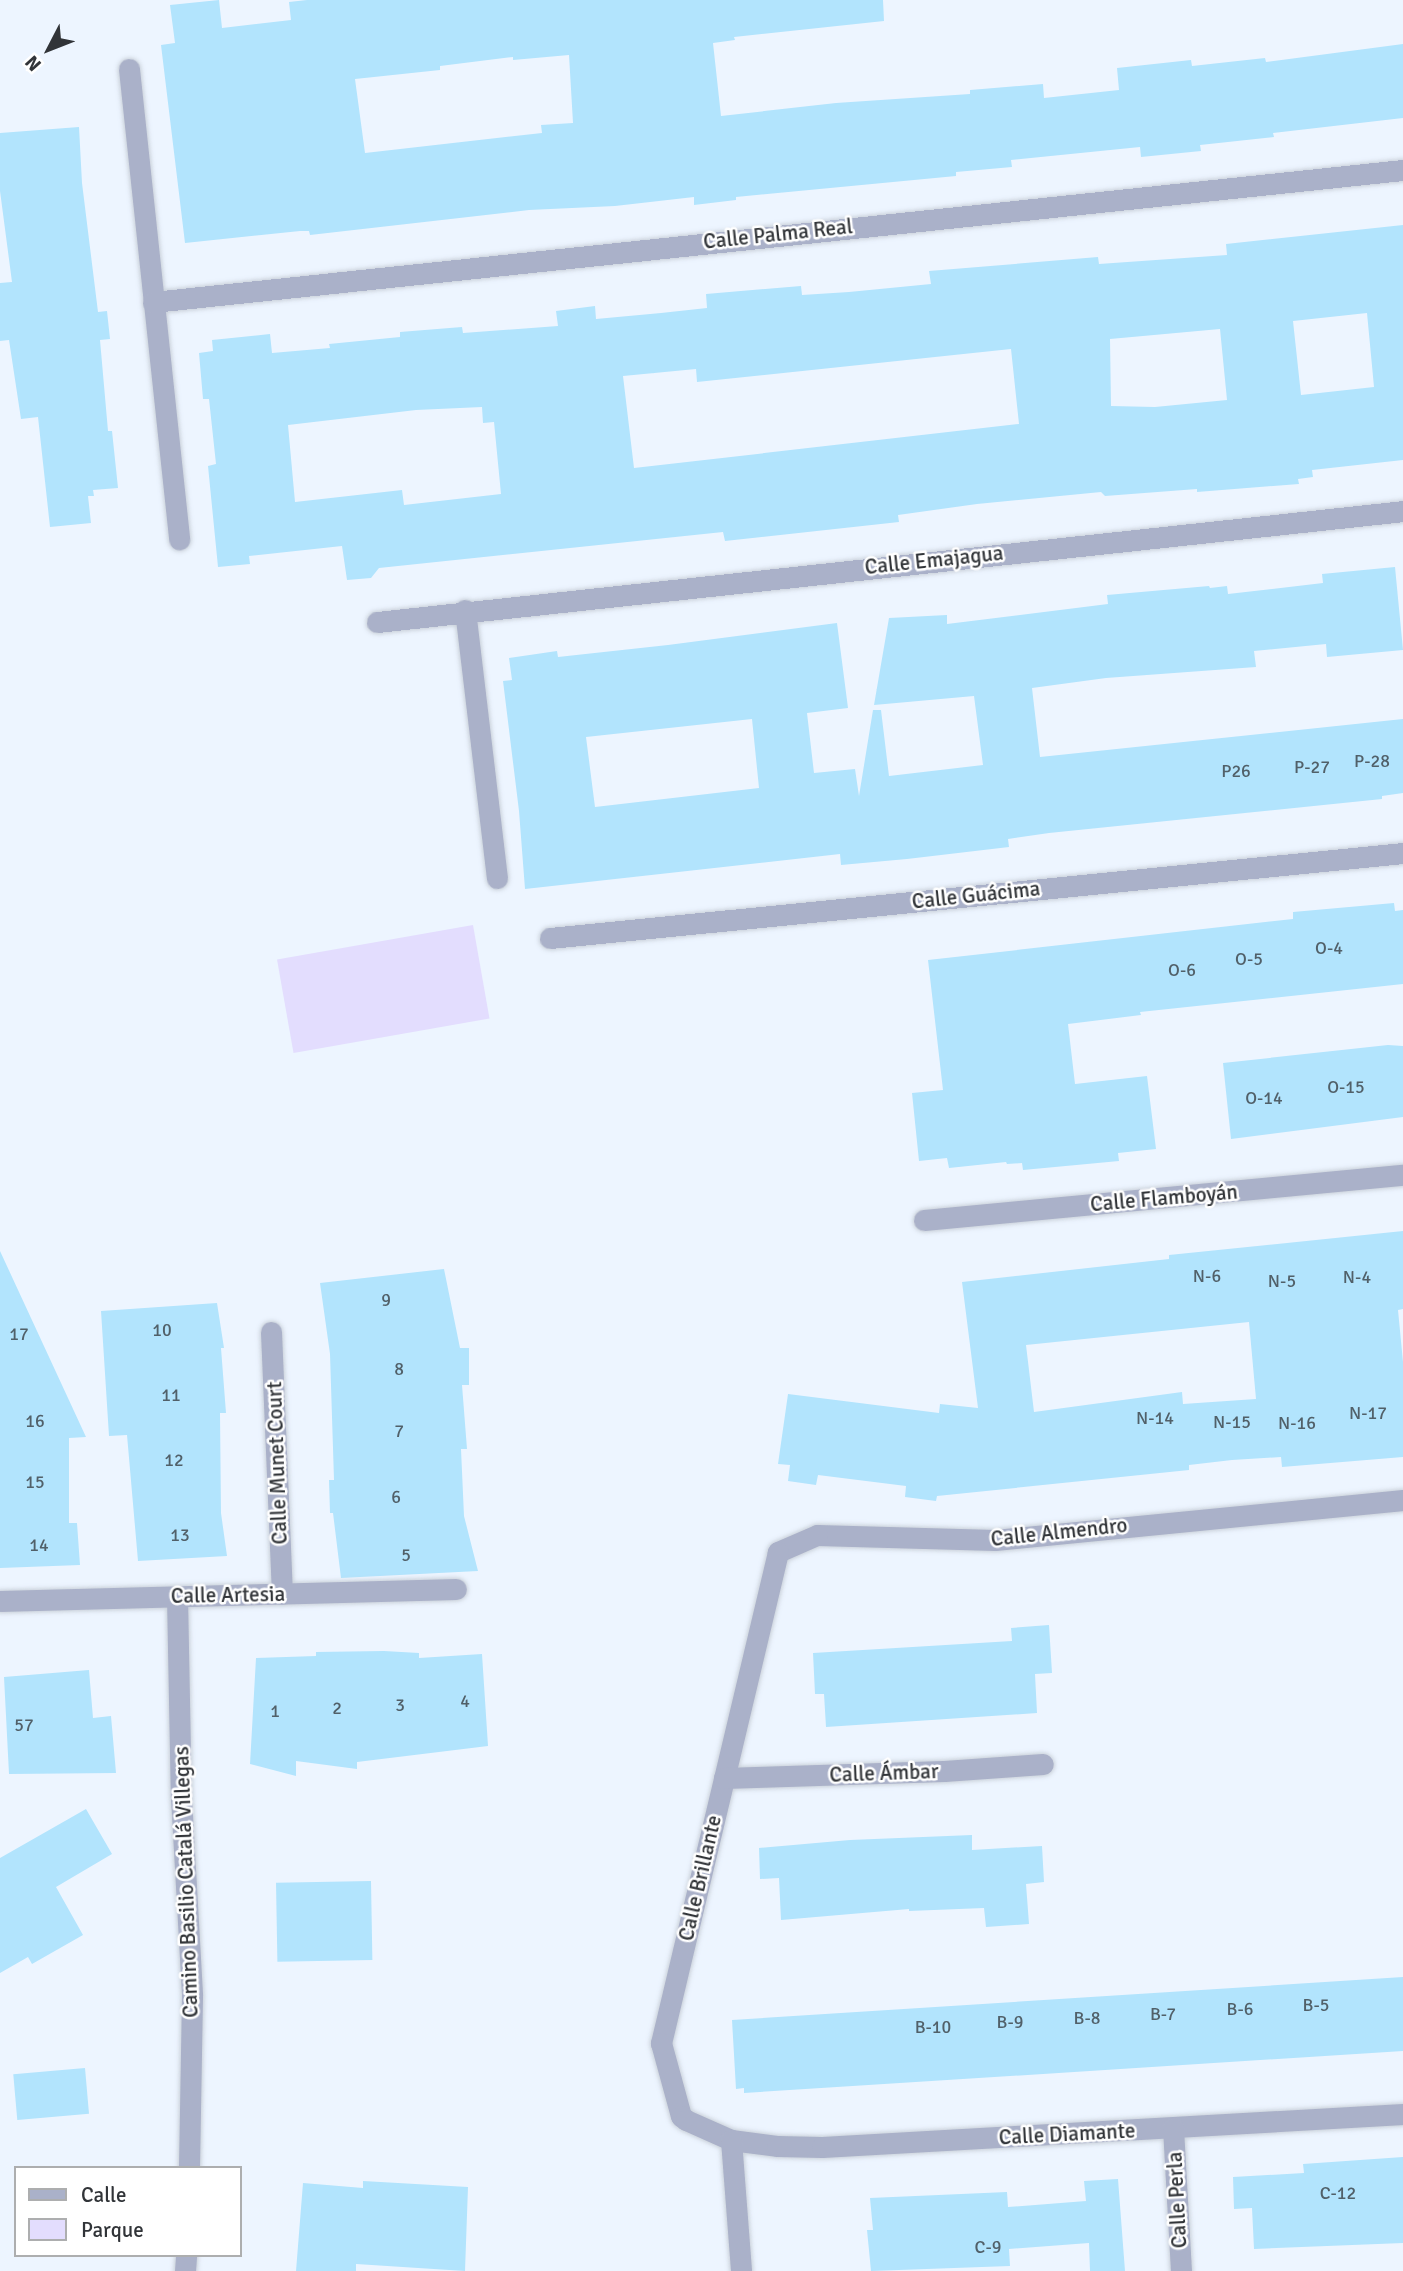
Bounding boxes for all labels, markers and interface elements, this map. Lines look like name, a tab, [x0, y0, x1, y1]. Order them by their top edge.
north arrow	[14, 14, 84, 84]
text: N	[20, 50, 47, 76]
street label: Calle Palma Real	[702, 214, 854, 254]
street label: Calle Emajagua	[863, 540, 1005, 580]
house number: P-28	[1354, 750, 1390, 772]
house number: P-27	[1294, 756, 1330, 778]
house number: P26	[1221, 760, 1251, 782]
street label: Calle Guácima	[911, 876, 1041, 914]
house number: O-4	[1315, 937, 1343, 959]
house number: O-5	[1235, 948, 1263, 970]
house number: O-6	[1168, 959, 1196, 981]
house number: O-15	[1327, 1076, 1365, 1098]
house number: O-14	[1245, 1087, 1283, 1109]
street label: Calle Flamboyán	[1089, 1179, 1239, 1217]
house number: N-6	[1193, 1265, 1221, 1287]
house number: N-4	[1343, 1266, 1371, 1288]
house number: N-5	[1268, 1270, 1296, 1292]
house number: 9	[381, 1289, 391, 1311]
house number: 10	[152, 1319, 172, 1341]
house number: 17	[9, 1323, 29, 1345]
house number: 8	[394, 1358, 404, 1380]
street label: Calle Munet Court	[262, 1381, 292, 1545]
house number: 11	[161, 1384, 181, 1406]
house number: N-17	[1349, 1402, 1387, 1424]
house number: N-14	[1136, 1407, 1174, 1429]
house number: 16	[25, 1410, 45, 1432]
house number: N-15	[1213, 1411, 1251, 1433]
house number: N-16	[1278, 1412, 1316, 1434]
house number: 7	[394, 1420, 404, 1442]
house number: 12	[164, 1449, 184, 1471]
house number: 15	[25, 1471, 45, 1493]
house number: 6	[391, 1486, 401, 1508]
street label: Calle Almendro	[990, 1512, 1128, 1552]
house number: 13	[170, 1524, 190, 1546]
house number: 14	[29, 1534, 49, 1556]
house number: 5	[401, 1544, 411, 1566]
street label: Calle Artesia	[171, 1581, 285, 1609]
house number: 4	[460, 1690, 470, 1712]
house number: 3	[395, 1694, 405, 1716]
house number: 2	[332, 1697, 342, 1719]
house number: 1	[270, 1700, 280, 1722]
house number: 57	[14, 1714, 34, 1736]
street label: Camino Basilio Catalá Villegas	[169, 1746, 203, 2018]
street label: Calle Ámbar	[829, 1759, 939, 1787]
street label: Calle Brillante	[673, 1813, 727, 1943]
house number: B-5	[1303, 1994, 1329, 2016]
house number: B-6	[1227, 1998, 1253, 2020]
house number: B-7	[1150, 2003, 1176, 2025]
house number: B-8	[1074, 2007, 1100, 2029]
house number: B-9	[997, 2011, 1023, 2033]
house number: B-10	[915, 2016, 951, 2038]
street label: Calle Diamante	[998, 2118, 1136, 2150]
street label: Calle Perla	[1162, 2151, 1192, 2249]
legend	[14, 2166, 242, 2257]
text: Calle	[81, 2182, 127, 2208]
house number: C-12	[1320, 2182, 1356, 2204]
text: Parque	[81, 2217, 144, 2243]
house number: C-9	[975, 2236, 1001, 2258]

